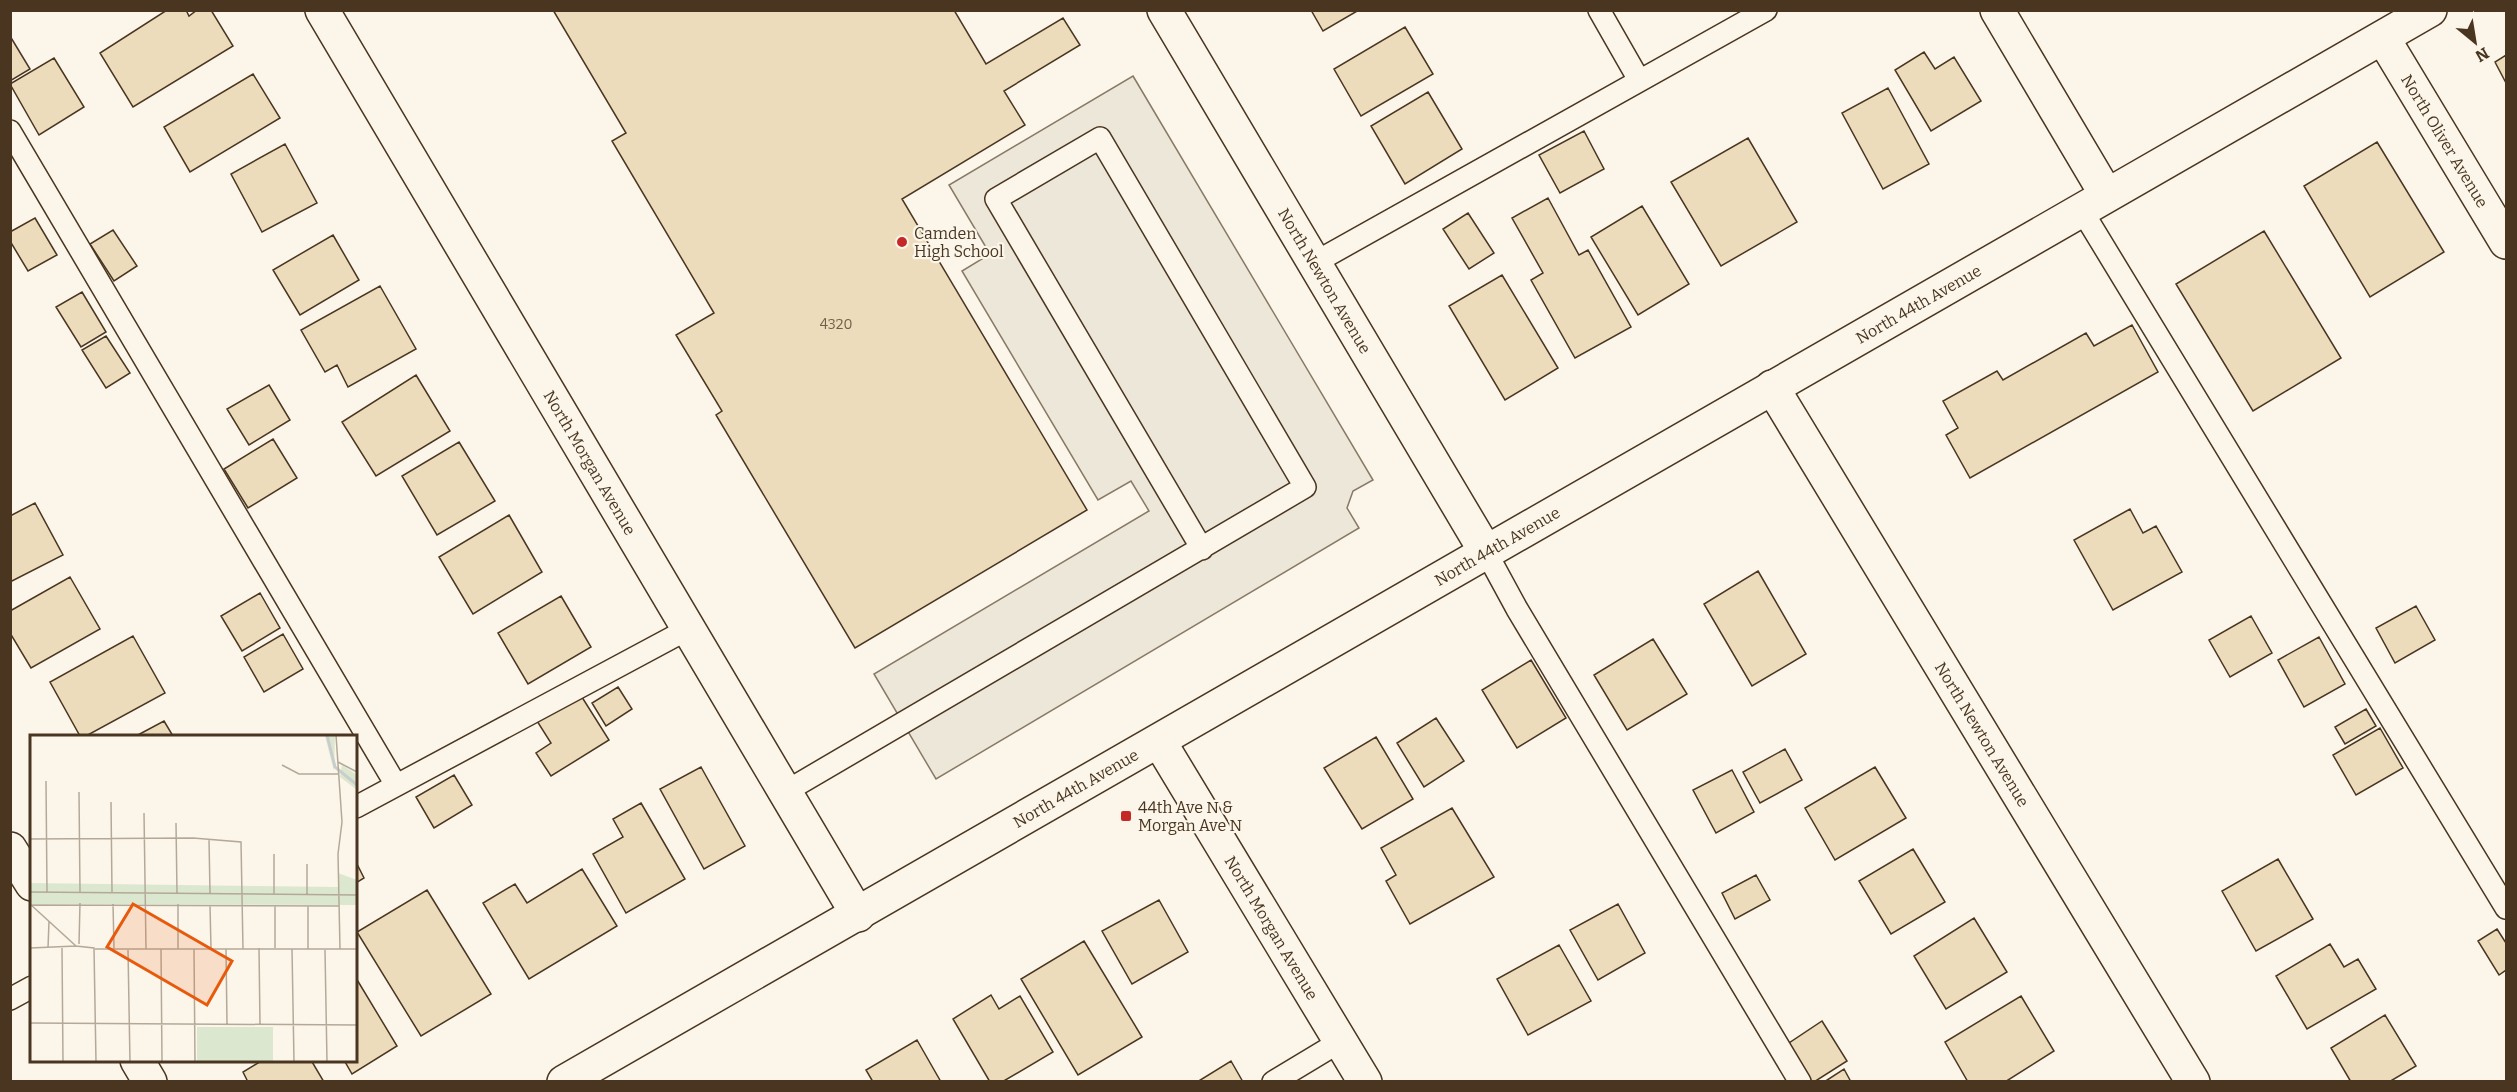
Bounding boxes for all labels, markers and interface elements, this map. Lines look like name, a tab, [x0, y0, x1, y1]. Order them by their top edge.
north arrow	[2445, 12, 2505, 72]
text: N	[2472, 43, 2492, 66]
street label: North Oliver Avenue	[2397, 71, 2492, 211]
street label: North Newton Avenue	[1274, 205, 1375, 357]
place label: Camden High School	[914, 224, 1004, 261]
marker: Camden High School	[895, 235, 909, 249]
street label: North 44th Avenue	[1853, 261, 1985, 348]
house number: 4320	[820, 316, 852, 333]
street label: North Morgan Avenue	[539, 387, 640, 539]
street label: North 44th Avenue	[1431, 503, 1563, 590]
street label: North Newton Avenue	[1931, 659, 2033, 810]
inset map	[30, 735, 357, 1062]
street label: North 44th Avenue	[1010, 745, 1142, 832]
place label: 44th Ave N & Morgan Ave N	[1138, 798, 1242, 835]
marker: 44th Ave N & Morgan Ave N	[1119, 809, 1133, 823]
street label: North Morgan Avenue	[1221, 852, 1322, 1003]

